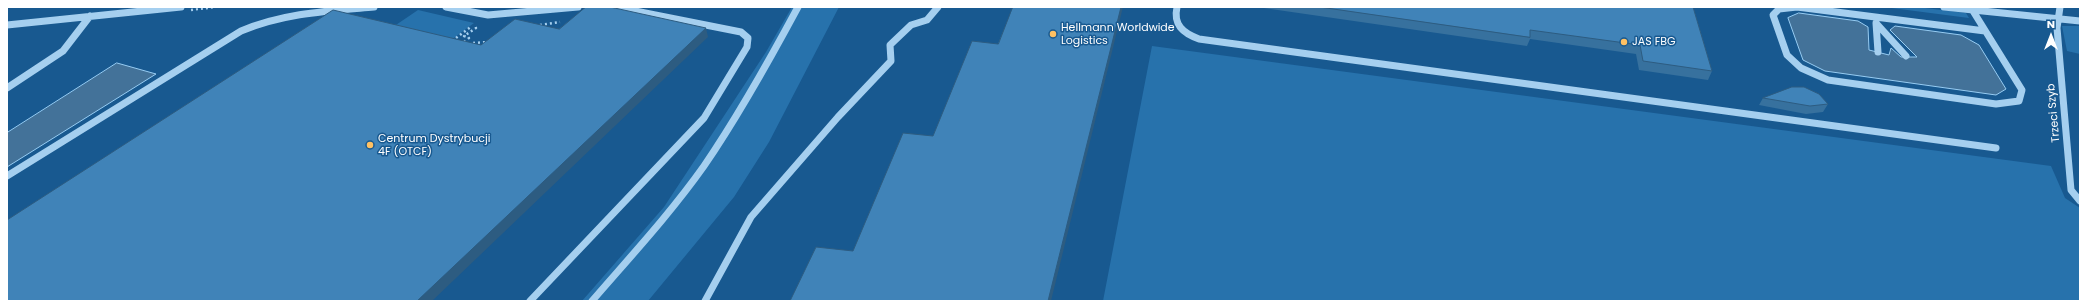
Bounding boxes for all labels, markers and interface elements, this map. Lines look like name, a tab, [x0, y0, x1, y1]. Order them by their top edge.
north arrow	[2031, 16, 2071, 56]
text: N	[2047, 16, 2055, 32]
place label: Hellmann Worldwide Logistics	[1061, 21, 1175, 47]
marker: Hellmann Worldwide Logistics	[1048, 29, 1058, 39]
place label: JAS FBG	[1632, 35, 1675, 49]
marker: JAS FBG	[1619, 37, 1629, 47]
street label: Trzeci Szyb	[2045, 83, 2063, 143]
place label: Centrum Dystrybucji 4F (OTCF)	[378, 132, 490, 158]
marker: Centrum Dystrybucji 4F (OTCF)	[365, 140, 375, 150]

